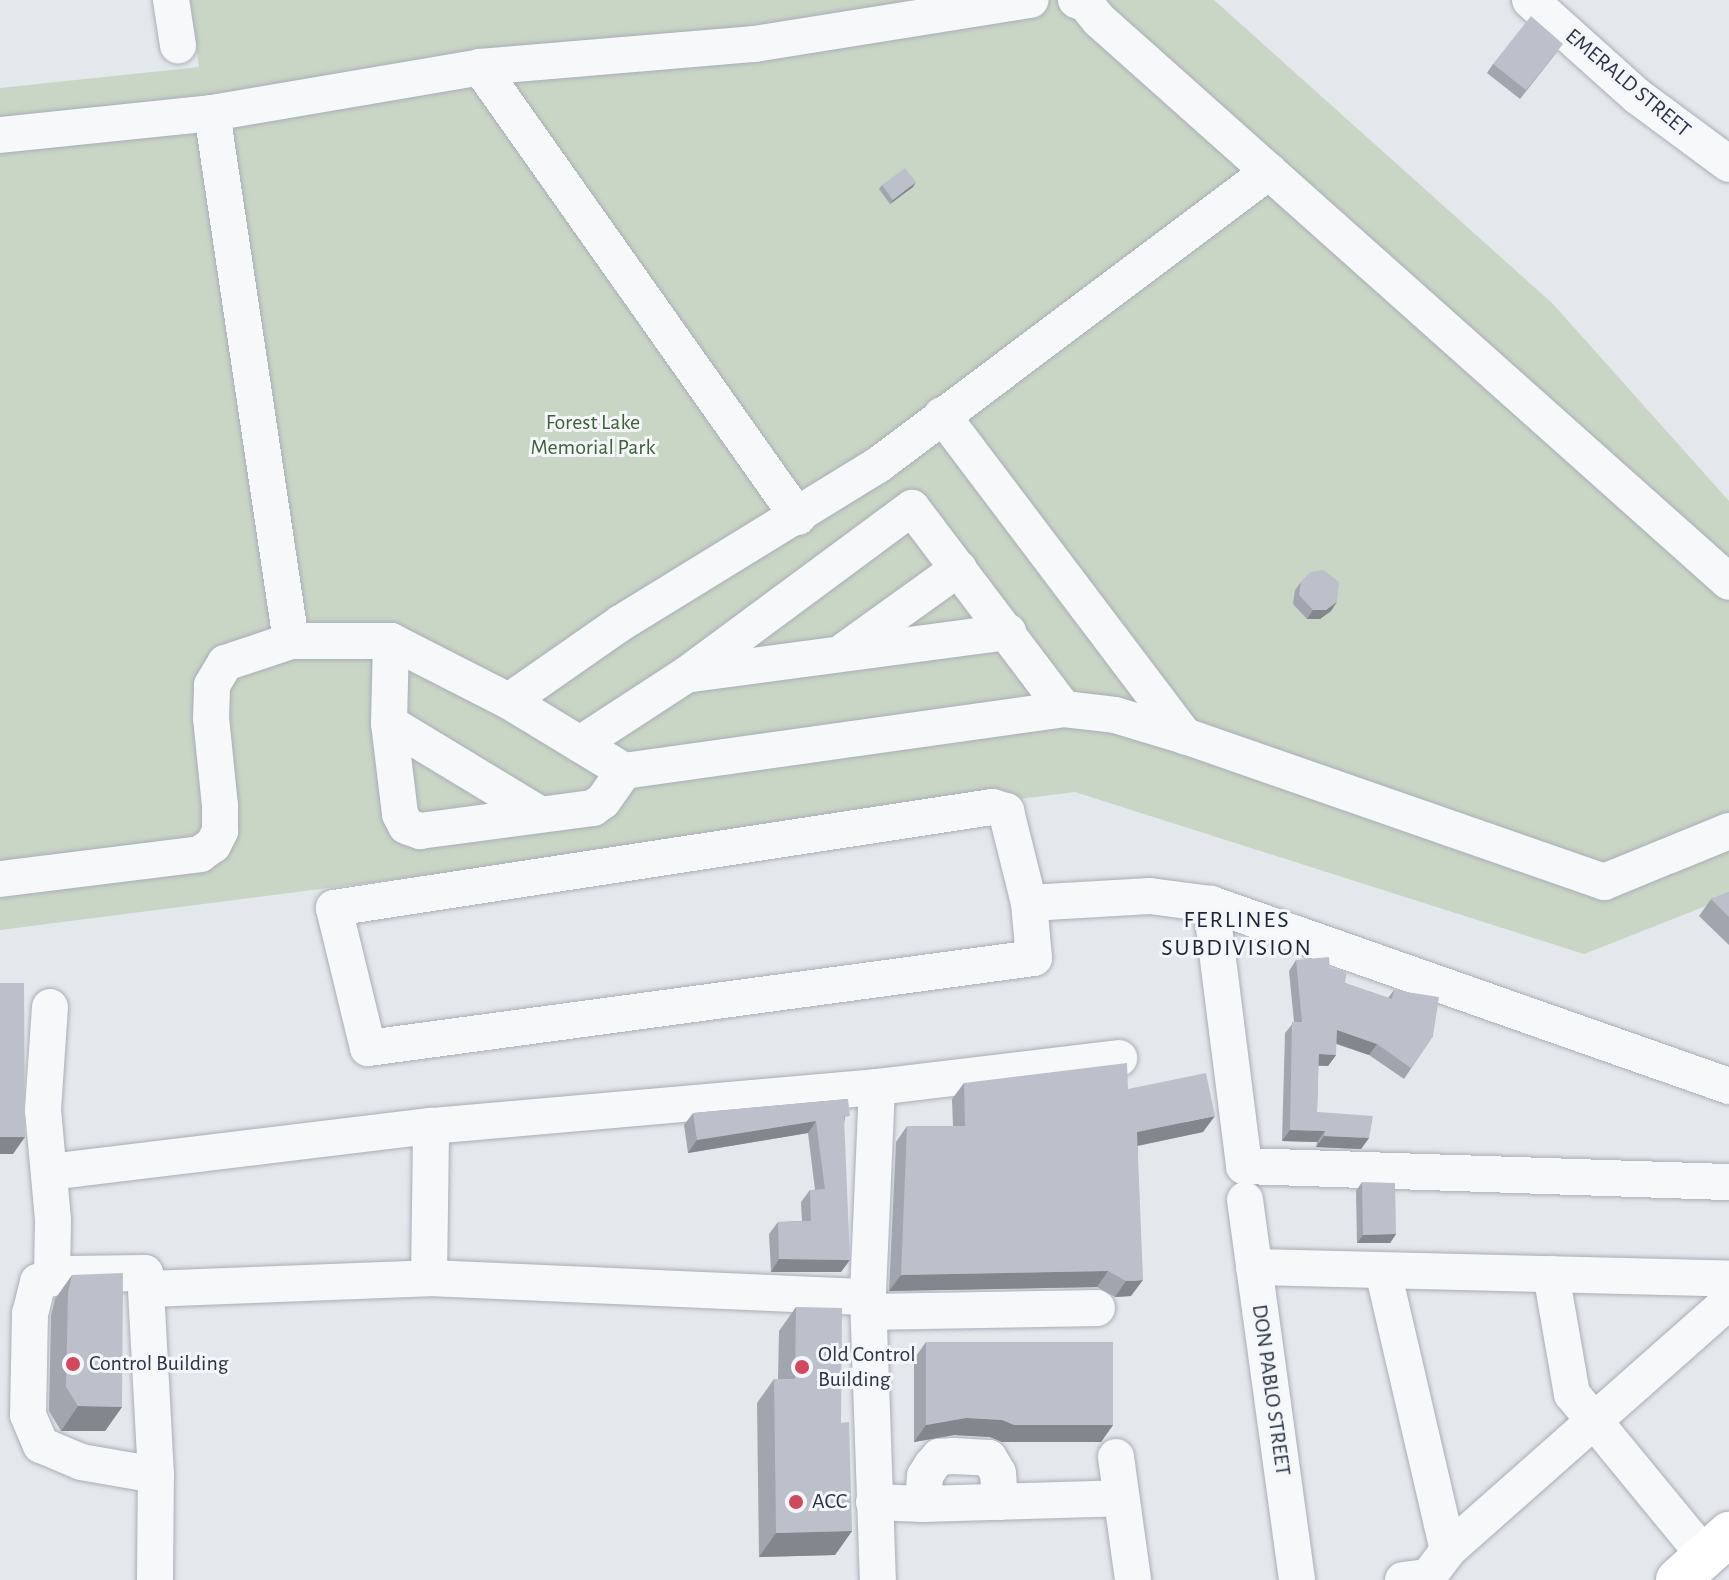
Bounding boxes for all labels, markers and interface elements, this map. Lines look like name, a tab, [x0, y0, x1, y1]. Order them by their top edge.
street label: EMERALD STREET	[1560, 23, 1696, 143]
park label: Forest Lake Memorial Park	[531, 409, 655, 460]
district label: FERLINES SUBDIVISION	[1161, 907, 1313, 963]
street label: DON PABLO STREET	[1246, 1303, 1296, 1477]
place label: Old Control Building	[818, 1341, 916, 1392]
place label: Control Building	[89, 1351, 228, 1377]
marker: Control Building	[64, 1355, 82, 1373]
marker: Old Control Building	[793, 1358, 811, 1376]
place label: ACC	[812, 1489, 847, 1515]
marker: ACC	[787, 1493, 805, 1511]

